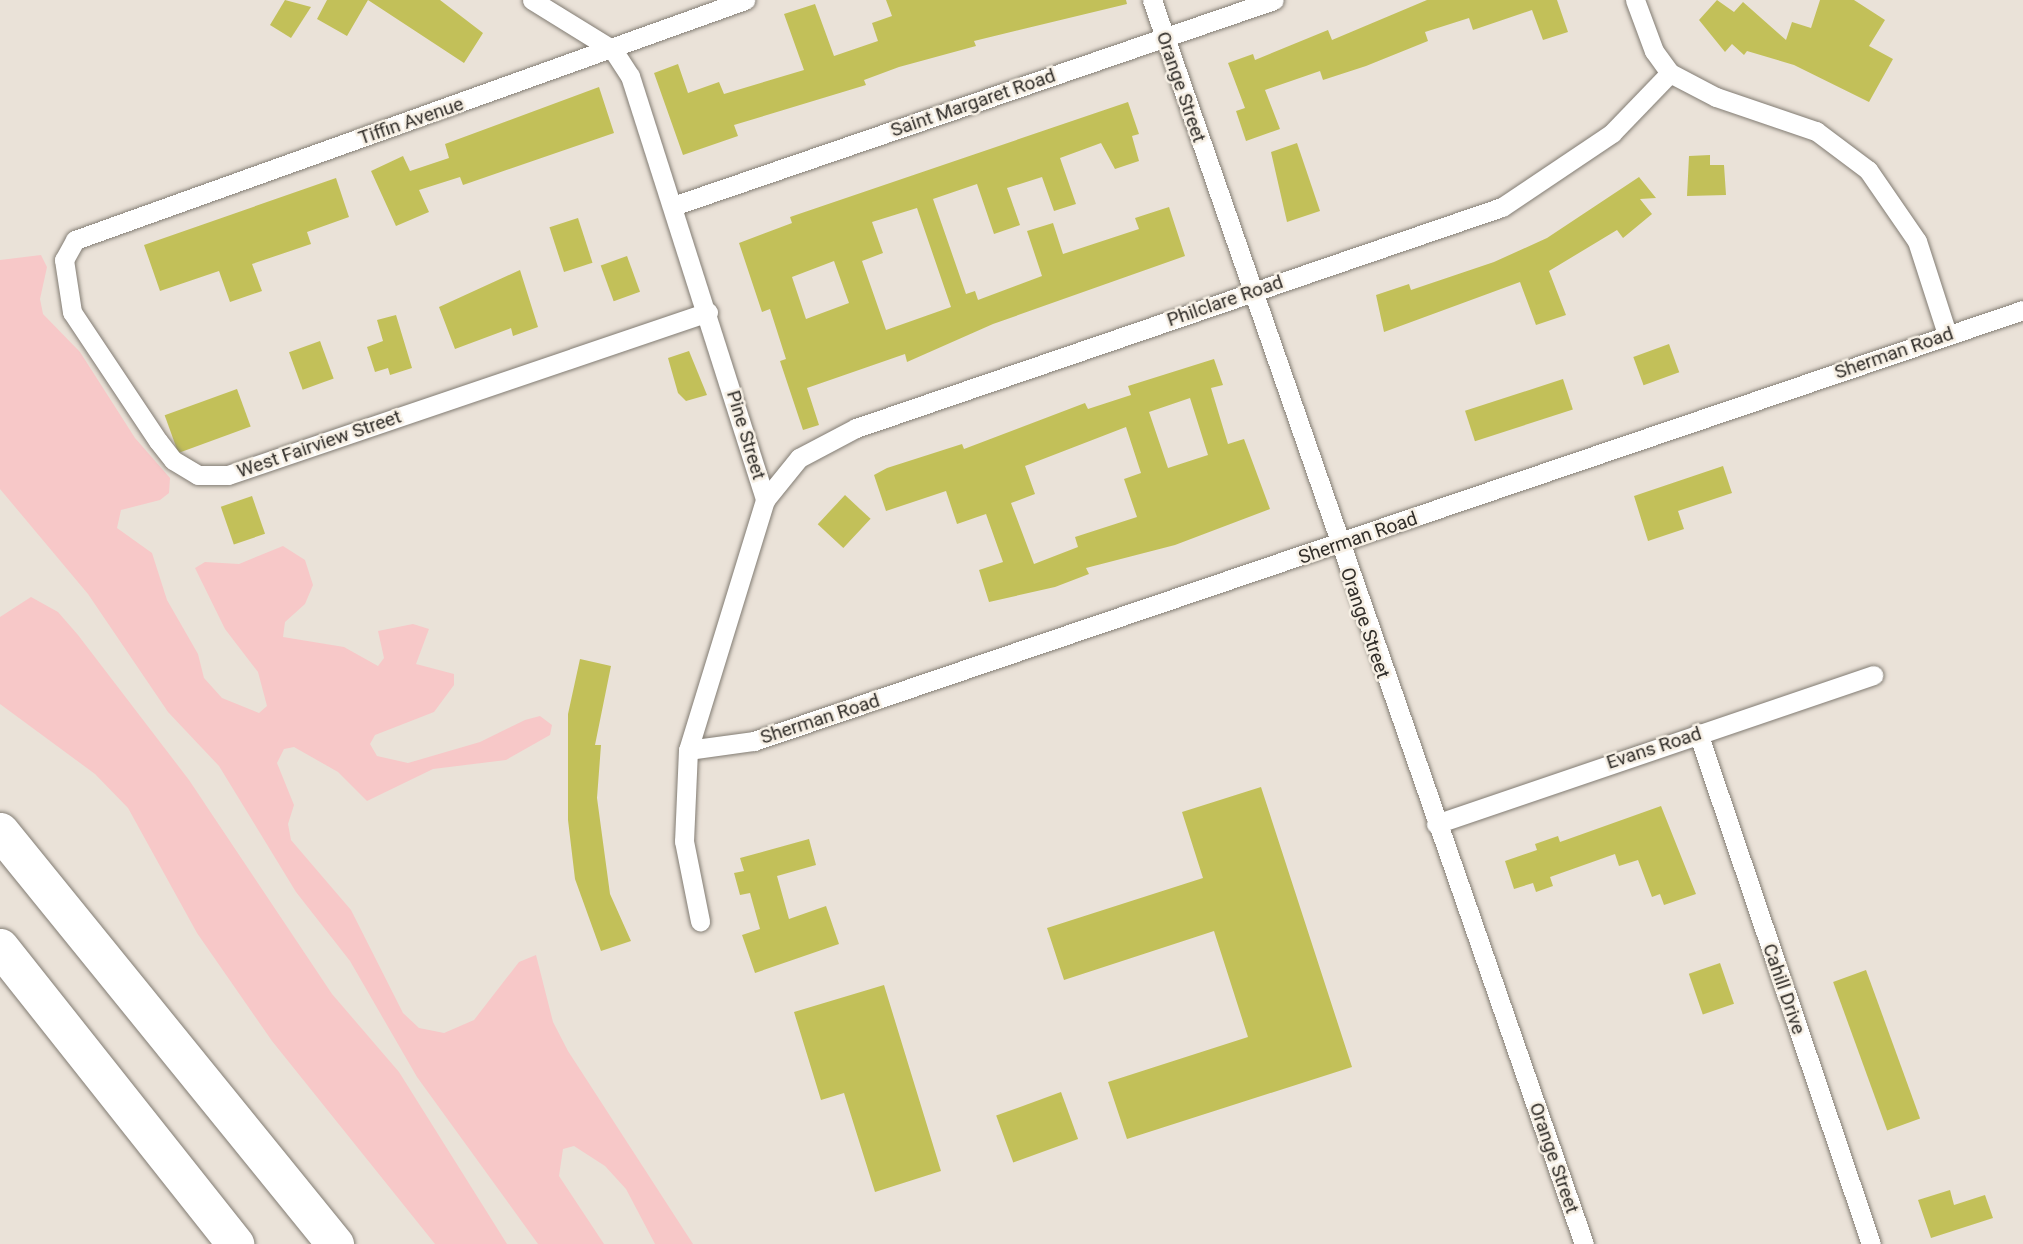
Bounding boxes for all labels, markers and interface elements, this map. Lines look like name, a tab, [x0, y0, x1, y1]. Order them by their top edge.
street label: Orange Street	[1151, 29, 1211, 145]
street label: Saint Margaret Road	[888, 64, 1058, 142]
street label: Tiffin Avenue	[356, 92, 466, 150]
street label: Philclare Road	[1164, 270, 1286, 332]
street label: Sherman Road	[1832, 322, 1956, 384]
street label: Pine Street	[722, 388, 770, 482]
street label: West Fairview Street	[234, 405, 404, 483]
street label: Sherman Road	[1296, 507, 1420, 569]
street label: Orange Street	[1335, 565, 1395, 681]
street label: Sherman Road	[757, 689, 883, 749]
street label: Evans Road	[1604, 722, 1704, 774]
street label: Cahill Drive	[1758, 941, 1810, 1037]
street label: Orange Street	[1524, 1100, 1584, 1216]

